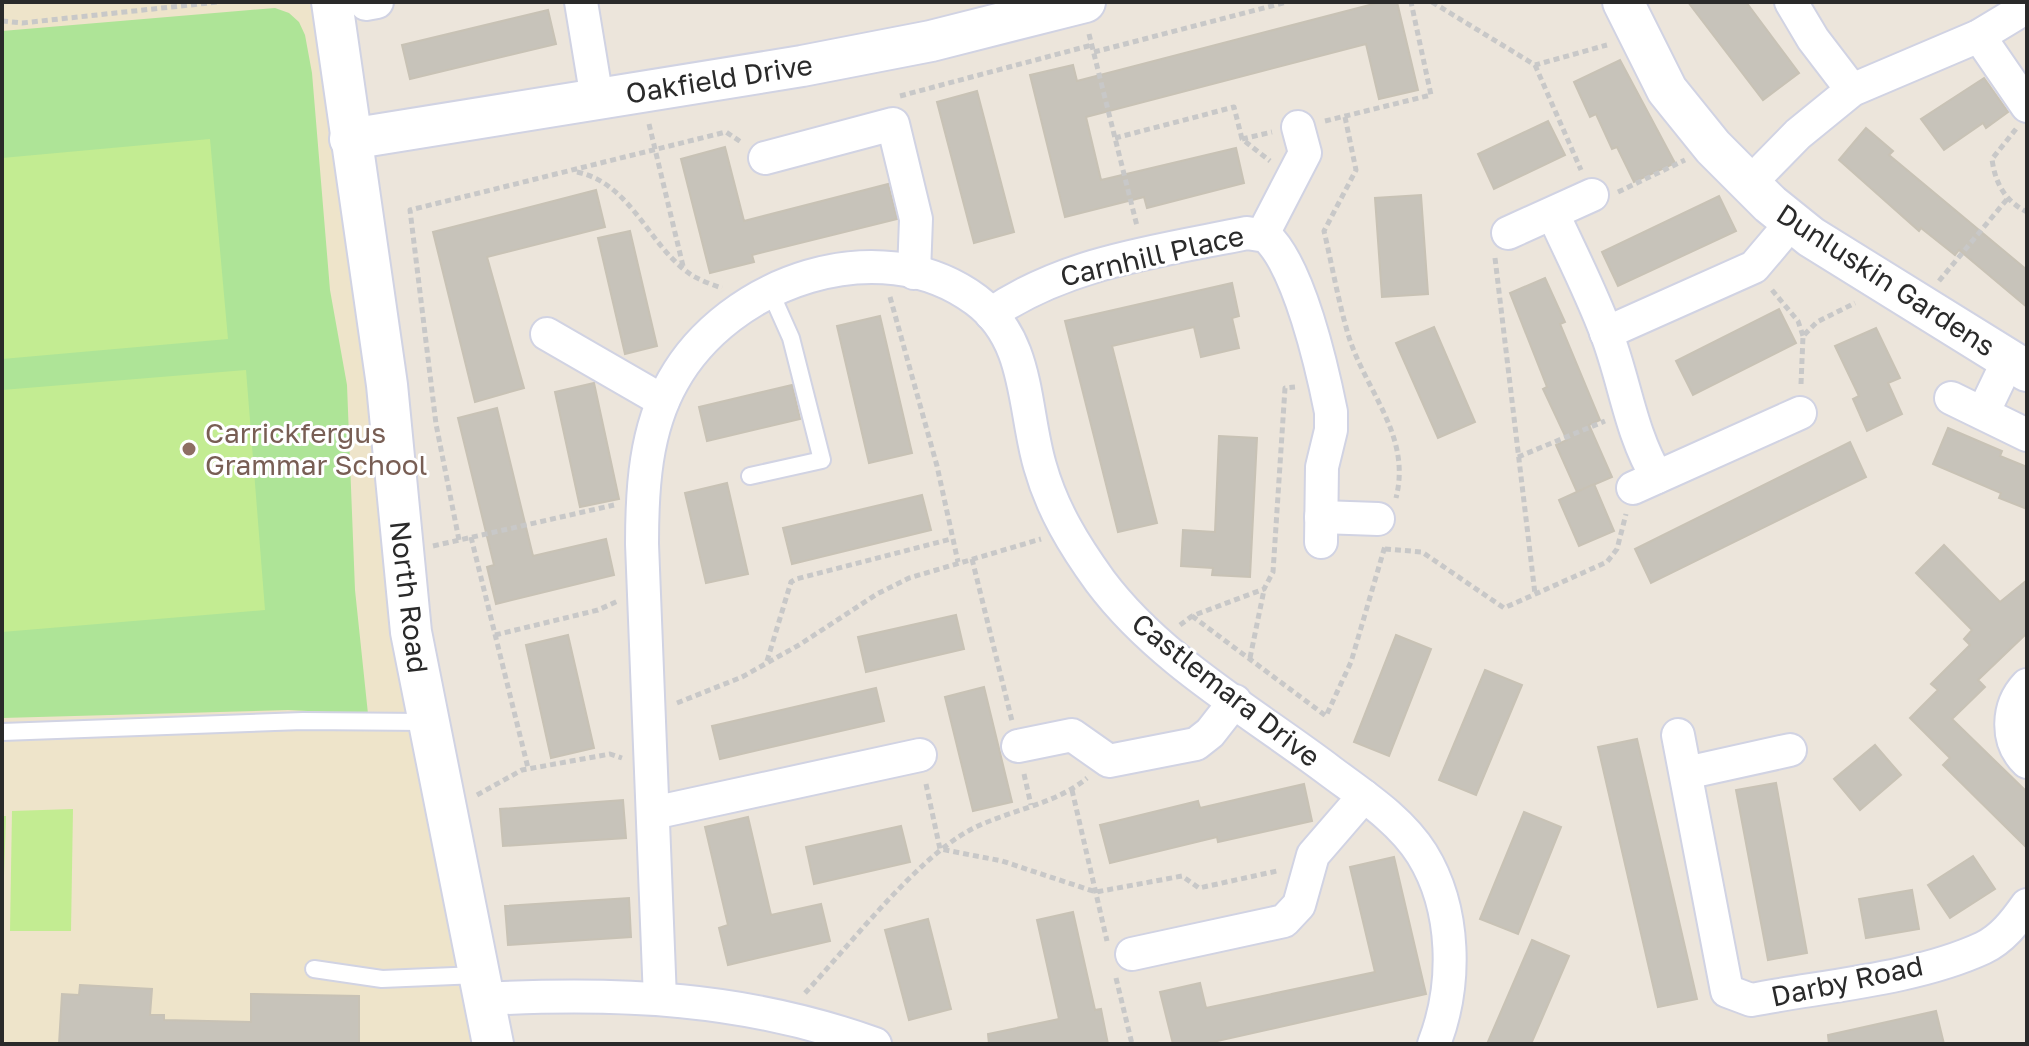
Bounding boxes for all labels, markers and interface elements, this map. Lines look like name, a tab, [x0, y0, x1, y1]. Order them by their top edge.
street label: Oakfield Drive	[623, 47, 815, 110]
street label: Dunluskin Gardens	[1771, 197, 2002, 363]
street label: Carnhill Place	[1057, 218, 1247, 293]
place label: Carrickfergus Grammar School	[205, 416, 427, 481]
marker: Carrickfergus Grammar School	[180, 440, 198, 458]
street label: North Road	[384, 519, 435, 675]
street label: Castlemara Drive	[1126, 606, 1327, 773]
street label: Darby Road	[1768, 948, 1926, 1013]

